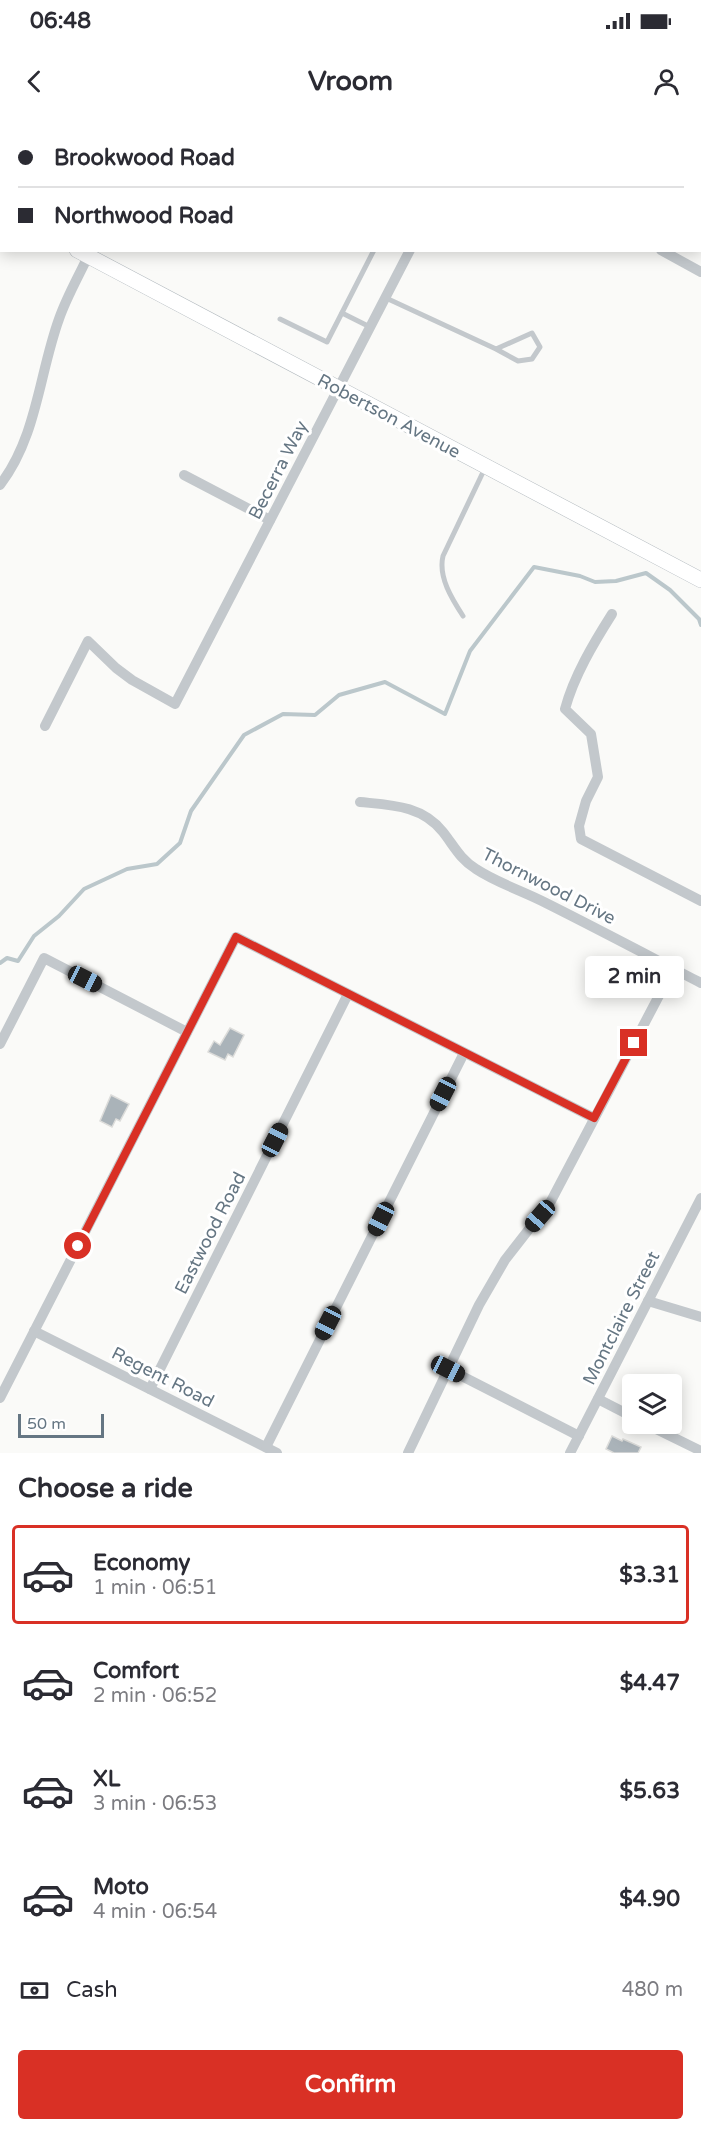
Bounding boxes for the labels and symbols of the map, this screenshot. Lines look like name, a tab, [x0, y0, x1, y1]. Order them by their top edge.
street label: Robertson Avenue	[314, 369, 464, 463]
street label: Becerra Way	[244, 417, 312, 523]
street label: Thornwood Drive	[479, 843, 619, 929]
callout: 2 min	[584, 956, 684, 998]
car	[65, 963, 105, 995]
route end	[620, 1029, 647, 1056]
car	[427, 1074, 459, 1114]
car	[259, 1120, 291, 1160]
street label: Eastwood Road	[170, 1168, 250, 1298]
car	[521, 1197, 559, 1235]
car	[365, 1199, 397, 1239]
route start	[64, 1232, 91, 1259]
street label: Montclaire Street	[578, 1247, 664, 1389]
car	[312, 1303, 344, 1343]
street label: Regent Road	[108, 1342, 218, 1412]
car	[428, 1353, 468, 1385]
scale bar	[18, 1411, 104, 1438]

